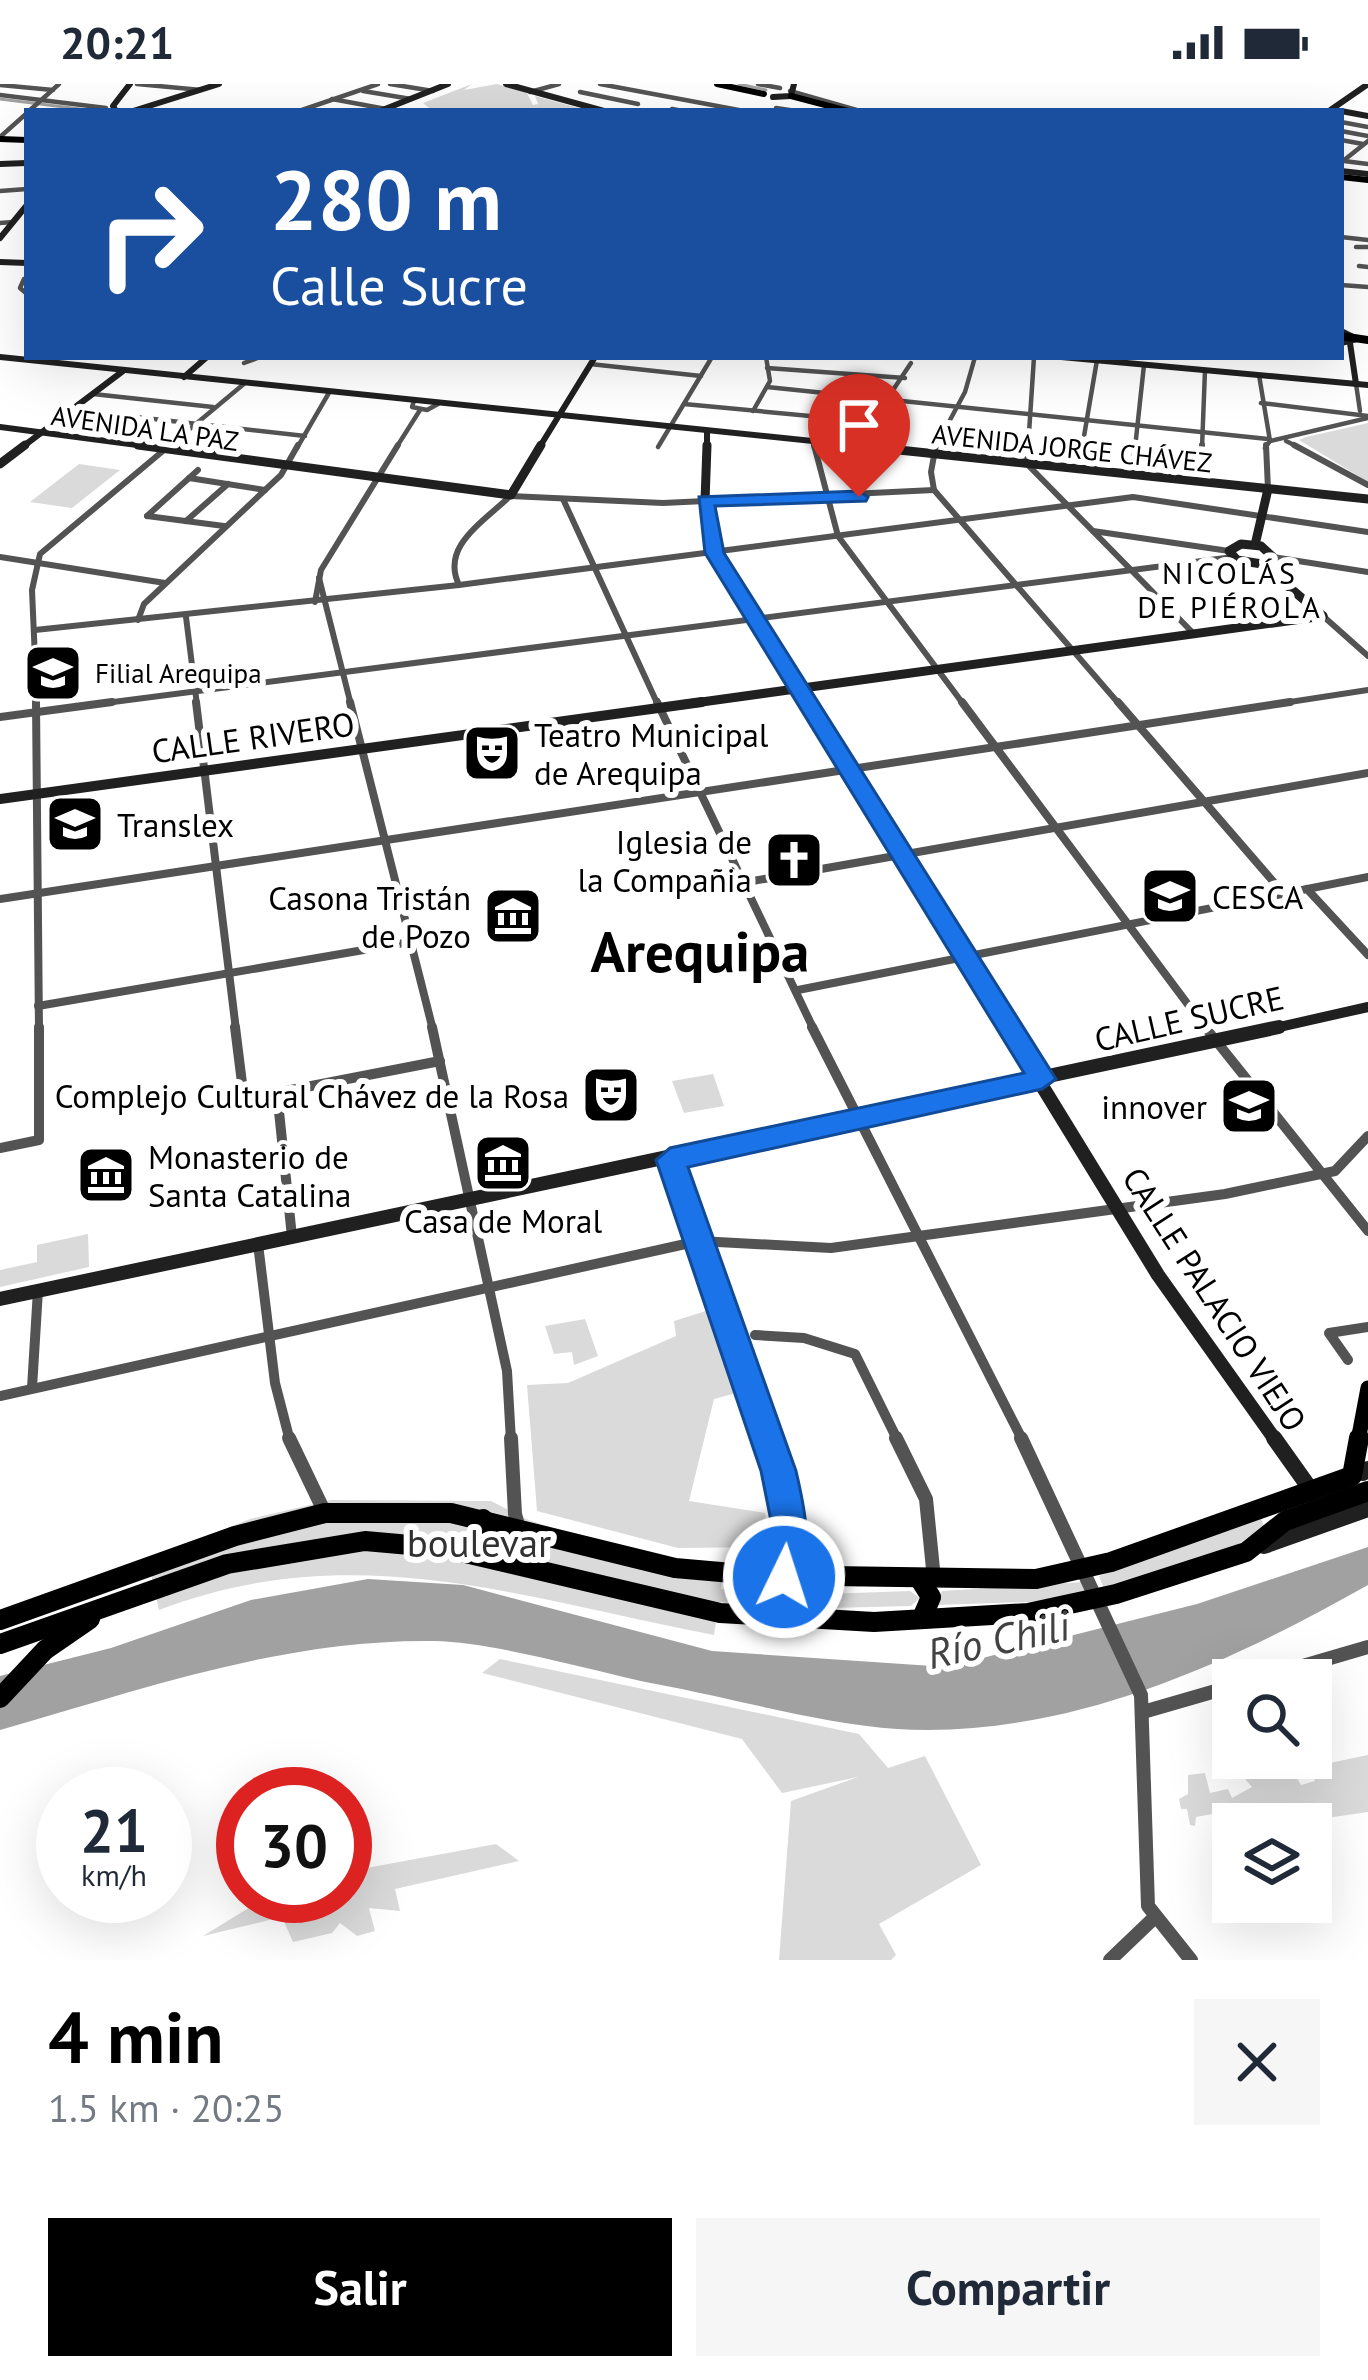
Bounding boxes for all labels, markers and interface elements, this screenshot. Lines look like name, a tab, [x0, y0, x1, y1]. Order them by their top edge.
text: 20:21	[60, 13, 174, 71]
text: 280 m	[270, 144, 502, 253]
icon: right	[72, 156, 228, 312]
text: Calle Sucre	[270, 250, 528, 320]
pin	[808, 374, 910, 497]
icon: arrive	[826, 392, 892, 458]
street label: AVENIDA LA PAZ	[49, 398, 241, 458]
street label: AVENIDA JORGE CHÁVEZ	[930, 416, 1214, 480]
district label: NICOLÁS DE PIÉROLA	[1137, 553, 1323, 626]
school or university icon: Filial Arequipa	[22, 642, 84, 704]
place label: Filial Arequipa	[95, 656, 262, 690]
street label: CALLE RIVERO	[149, 701, 357, 773]
place label: Teatro Municipal de Arequipa	[534, 713, 769, 794]
theatre icon: Teatro Municipal de Arequipa	[461, 722, 523, 784]
school or university icon: Translex	[44, 793, 106, 855]
place label: Translex	[117, 803, 234, 846]
place label: Iglesia de la Compañia	[578, 820, 752, 901]
church icon: Iglesia de la Compañia	[763, 829, 825, 891]
school or university icon: CESCA	[1139, 865, 1201, 927]
place label: CESCA	[1212, 875, 1304, 918]
place label: Casona Tristán de Pozo	[268, 876, 471, 957]
museum icon: Casona Tristán de Pozo	[482, 885, 544, 947]
district label: Arequipa	[591, 914, 809, 988]
street label: CALLE SUCRE	[1090, 975, 1288, 1061]
theatre icon: Complejo Cultural Chávez de la Rosa	[580, 1064, 642, 1126]
place label: Complejo Cultural Chávez de la Rosa	[55, 1074, 569, 1117]
school or university icon: innover	[1218, 1075, 1280, 1137]
place label: innover	[1101, 1085, 1207, 1128]
museum icon: Casa de Moral	[472, 1132, 534, 1194]
place label: Monasterio de Santa Catalina	[148, 1135, 351, 1216]
museum icon: Monasterio de Santa Catalina	[75, 1144, 137, 1206]
street label: CALLE PALACIO VIEJO	[1114, 1159, 1316, 1439]
place label: Casa de Moral	[404, 1199, 602, 1242]
position arrow	[721, 1514, 847, 1640]
park label: boulevar	[407, 1517, 551, 1568]
water label: Río Chili	[922, 1597, 1075, 1681]
map controls	[1212, 1659, 1332, 1923]
button: search	[1212, 1659, 1332, 1779]
speed limit sign: 30	[216, 1767, 372, 1923]
text: 21	[80, 1791, 148, 1869]
button: layers	[1212, 1803, 1332, 1923]
text: km/h	[81, 1855, 147, 1894]
text: 4 min	[48, 1990, 224, 2083]
button: close	[1194, 1999, 1320, 2125]
text: 1.5 km · 20:25	[48, 2082, 284, 2133]
button: Salir	[48, 2218, 672, 2356]
button: Compartir	[696, 2218, 1320, 2356]

